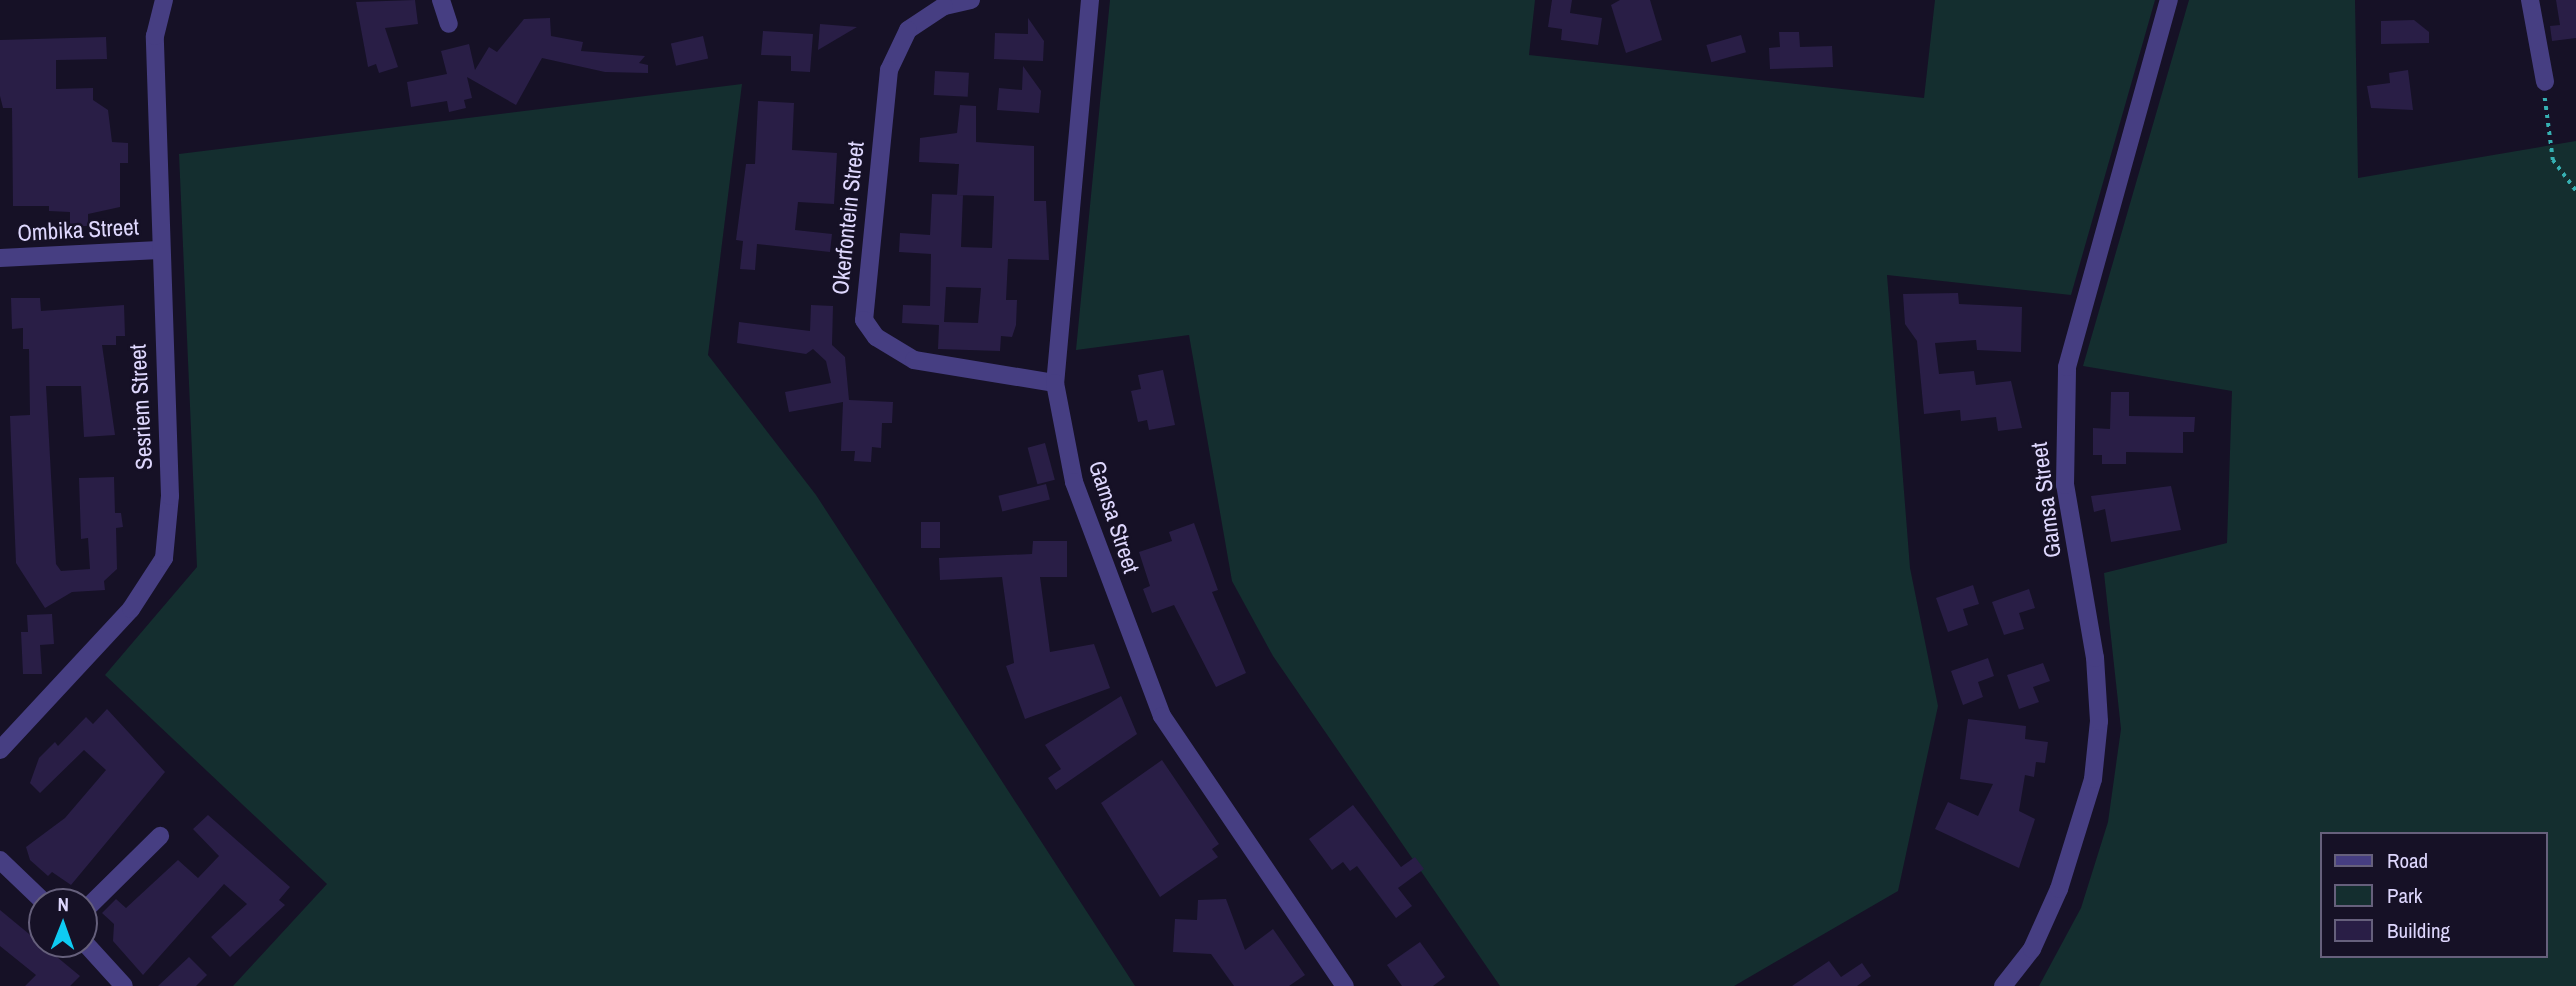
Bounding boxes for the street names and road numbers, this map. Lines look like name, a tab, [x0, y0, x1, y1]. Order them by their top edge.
street label: Okerfontein Street	[826, 140, 870, 296]
street label: Ombika Street	[17, 213, 139, 247]
street label: Sesriem Street	[124, 343, 158, 471]
street label: Gamsa Street	[2025, 441, 2067, 559]
street label: Gamsa Street	[1083, 457, 1145, 577]

